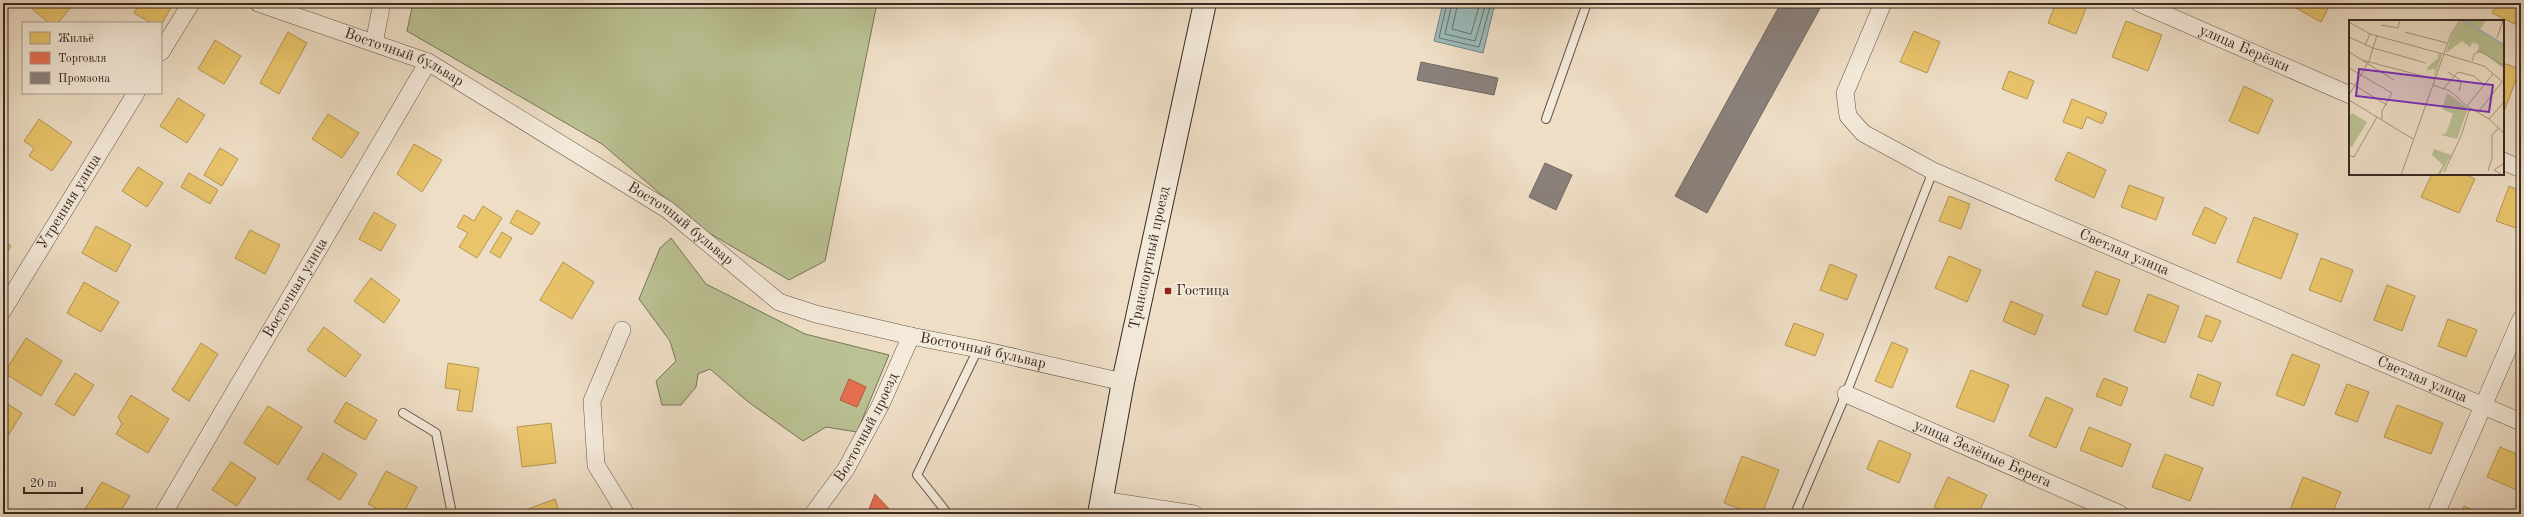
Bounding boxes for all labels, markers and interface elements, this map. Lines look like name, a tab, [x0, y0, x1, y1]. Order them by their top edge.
inset map	[2349, 20, 2504, 175]
legend	[22, 22, 162, 94]
street label: улица Берёзки	[2197, 23, 2292, 75]
street label: Восточный бульвар	[342, 26, 466, 90]
text: Жильё	[58, 33, 94, 45]
text: Торговля	[58, 53, 107, 65]
text: Промзона	[58, 73, 110, 85]
street label: Утренняя улица	[35, 151, 104, 252]
street label: Восточный бульвар	[625, 179, 736, 268]
street label: Транспортный проезд	[1127, 185, 1173, 331]
street label: Светлая улица	[2077, 227, 2172, 279]
street label: Восточная улица	[261, 235, 331, 340]
place label: Гостица	[1176, 284, 1230, 299]
marker: Гостица	[1163, 286, 1173, 296]
street label: Восточный бульвар	[919, 330, 1048, 372]
street label: Светлая улица	[2375, 354, 2470, 406]
street label: Восточный проезд	[831, 370, 901, 485]
street label: улица Зелёные Берега	[1912, 417, 2054, 491]
scale bar	[24, 469, 82, 495]
text: 20 m	[30, 478, 57, 490]

